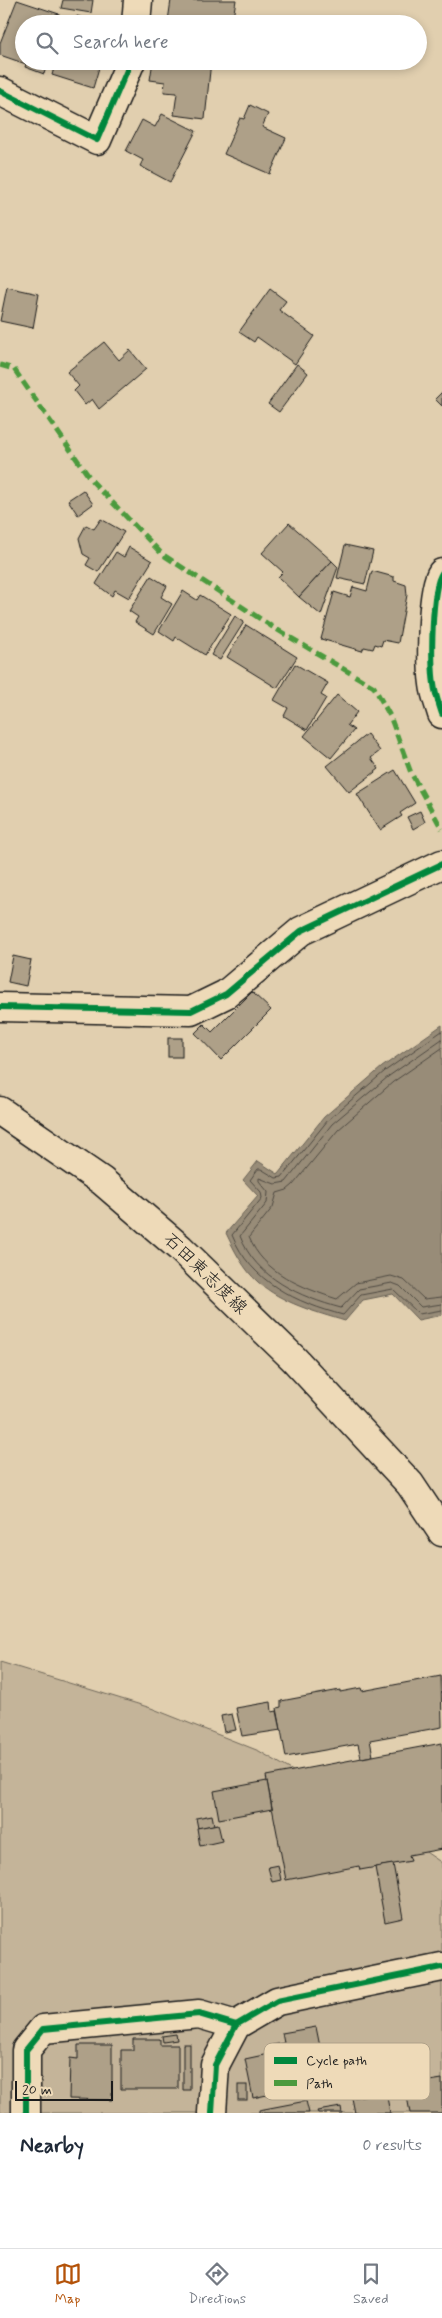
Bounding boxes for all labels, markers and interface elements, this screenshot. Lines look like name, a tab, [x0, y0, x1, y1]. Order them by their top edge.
search box	[15, 15, 427, 70]
icon: search	[33, 29, 61, 57]
text: Search here	[73, 30, 169, 55]
street label: 石田東志度線	[158, 1228, 252, 1320]
legend	[264, 2043, 430, 2100]
text: Cycle path	[306, 2052, 367, 2070]
text: Path	[306, 2075, 333, 2093]
scale bar	[15, 2078, 112, 2101]
text: 20 m	[22, 2081, 52, 2099]
text: Nearby	[20, 2132, 84, 2160]
text: 0 results	[362, 2135, 422, 2156]
tab: Map	[54, 2260, 82, 2308]
tab: Directions	[189, 2260, 246, 2308]
tab: Saved	[353, 2260, 388, 2308]

